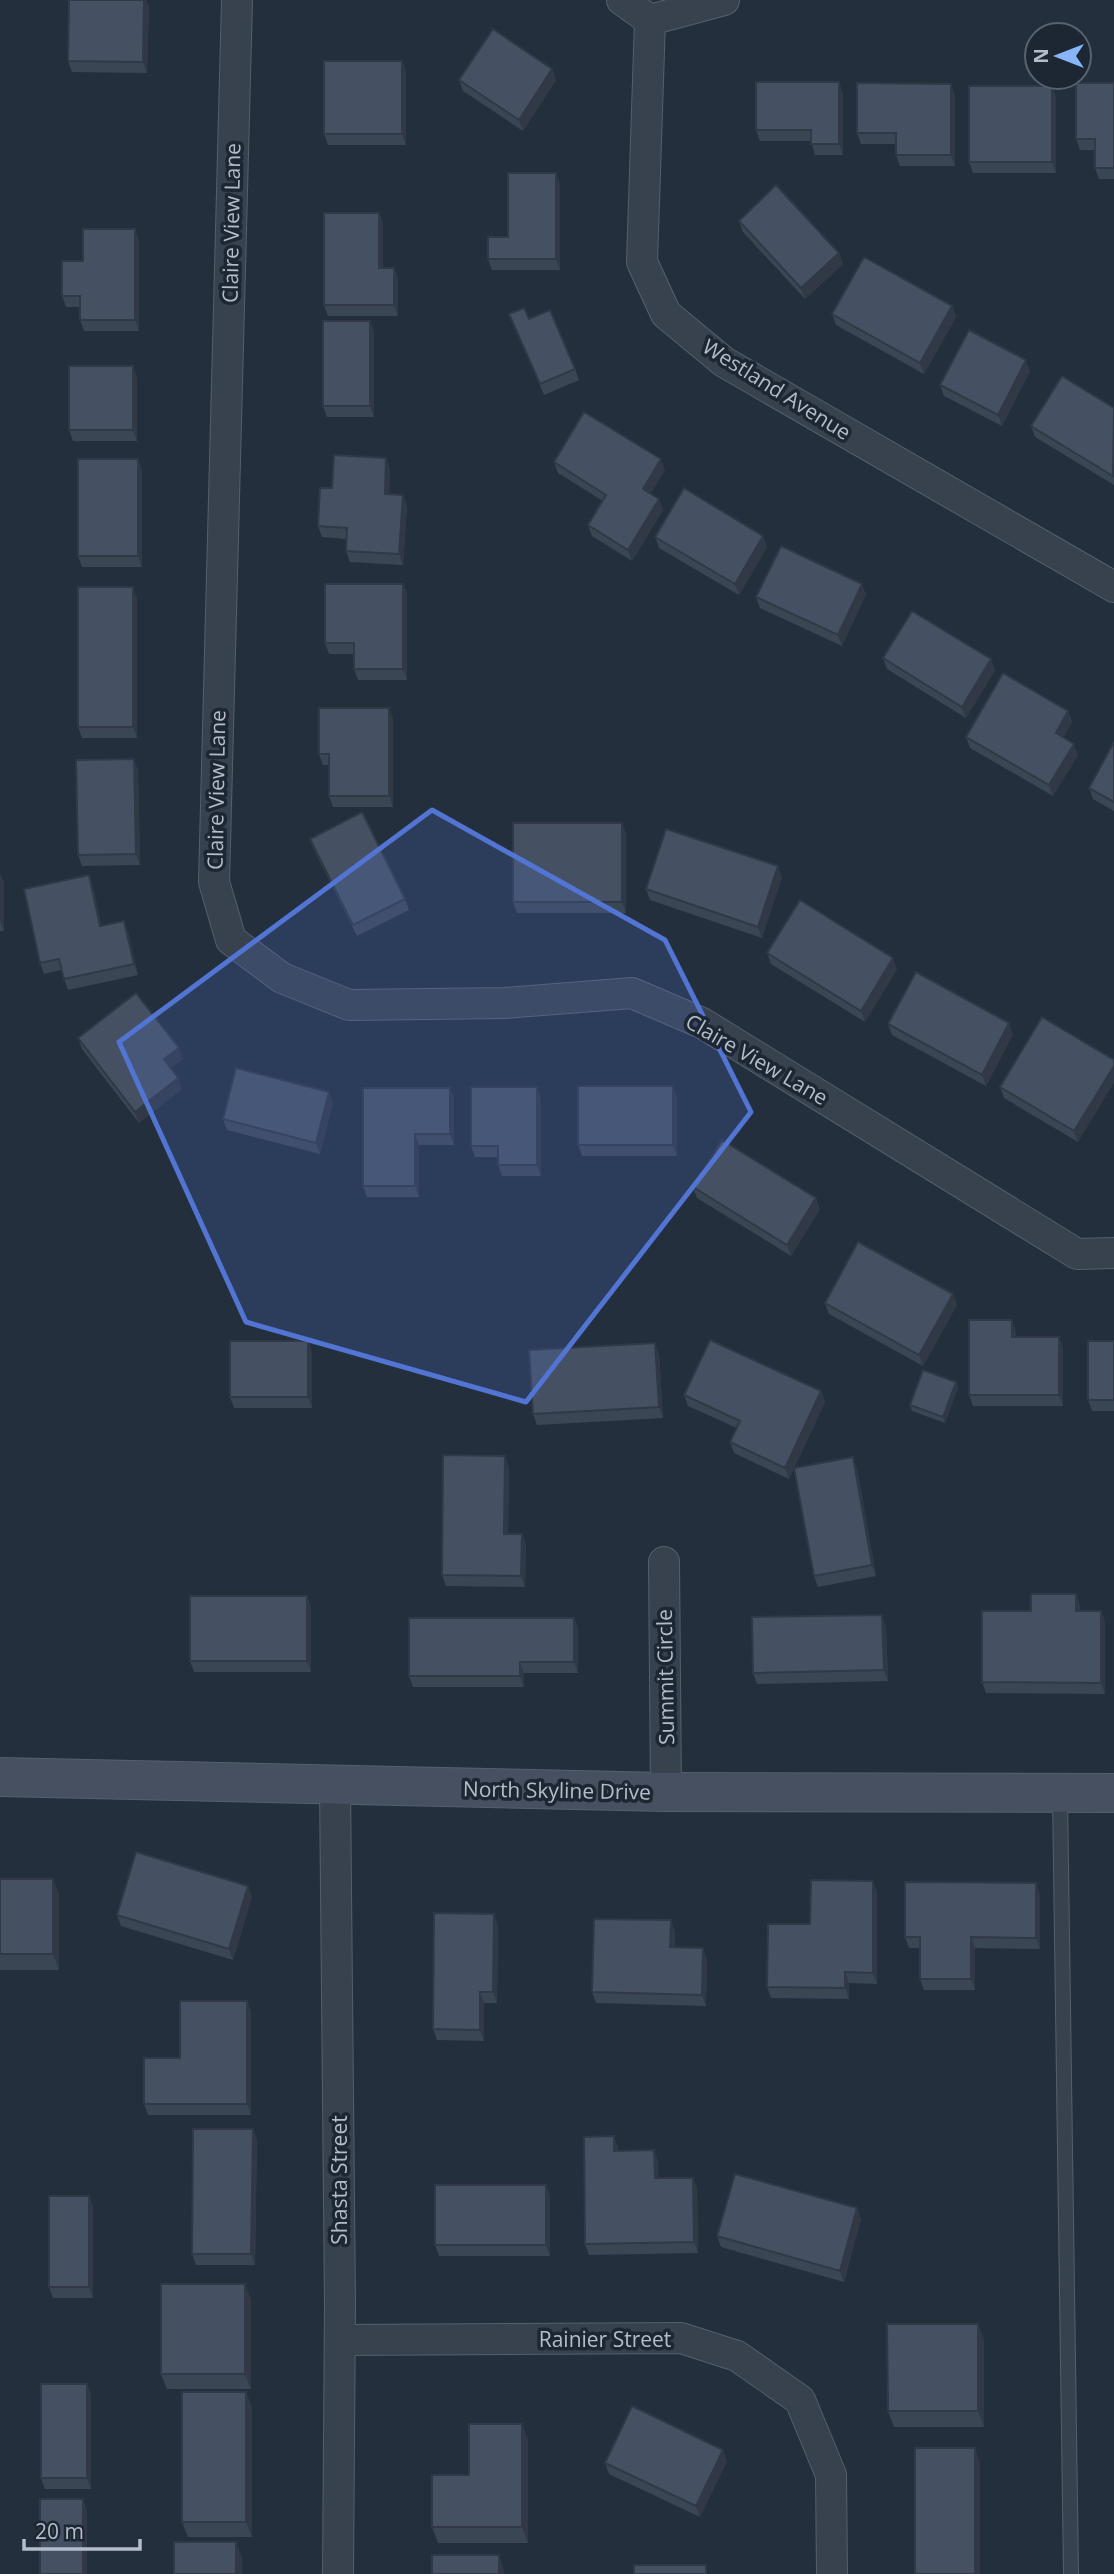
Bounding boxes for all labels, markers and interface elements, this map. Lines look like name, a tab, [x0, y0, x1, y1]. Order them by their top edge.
north arrow	[1023, 21, 1093, 91]
text: N	[1028, 48, 1054, 64]
street label: Claire View Lane	[216, 143, 246, 303]
street label: Westland Avenue	[698, 332, 856, 446]
street label: Claire View Lane	[201, 710, 231, 870]
street label: Claire View Lane	[681, 1007, 833, 1111]
street label: Summit Circle	[650, 1609, 680, 1745]
street label: North Skyline Drive	[463, 1774, 651, 1806]
street label: Shasta Street	[325, 2115, 353, 2245]
street label: Rainier Street	[539, 2325, 671, 2353]
scale bar	[24, 2508, 140, 2552]
text: 20 m	[35, 2517, 84, 2545]

